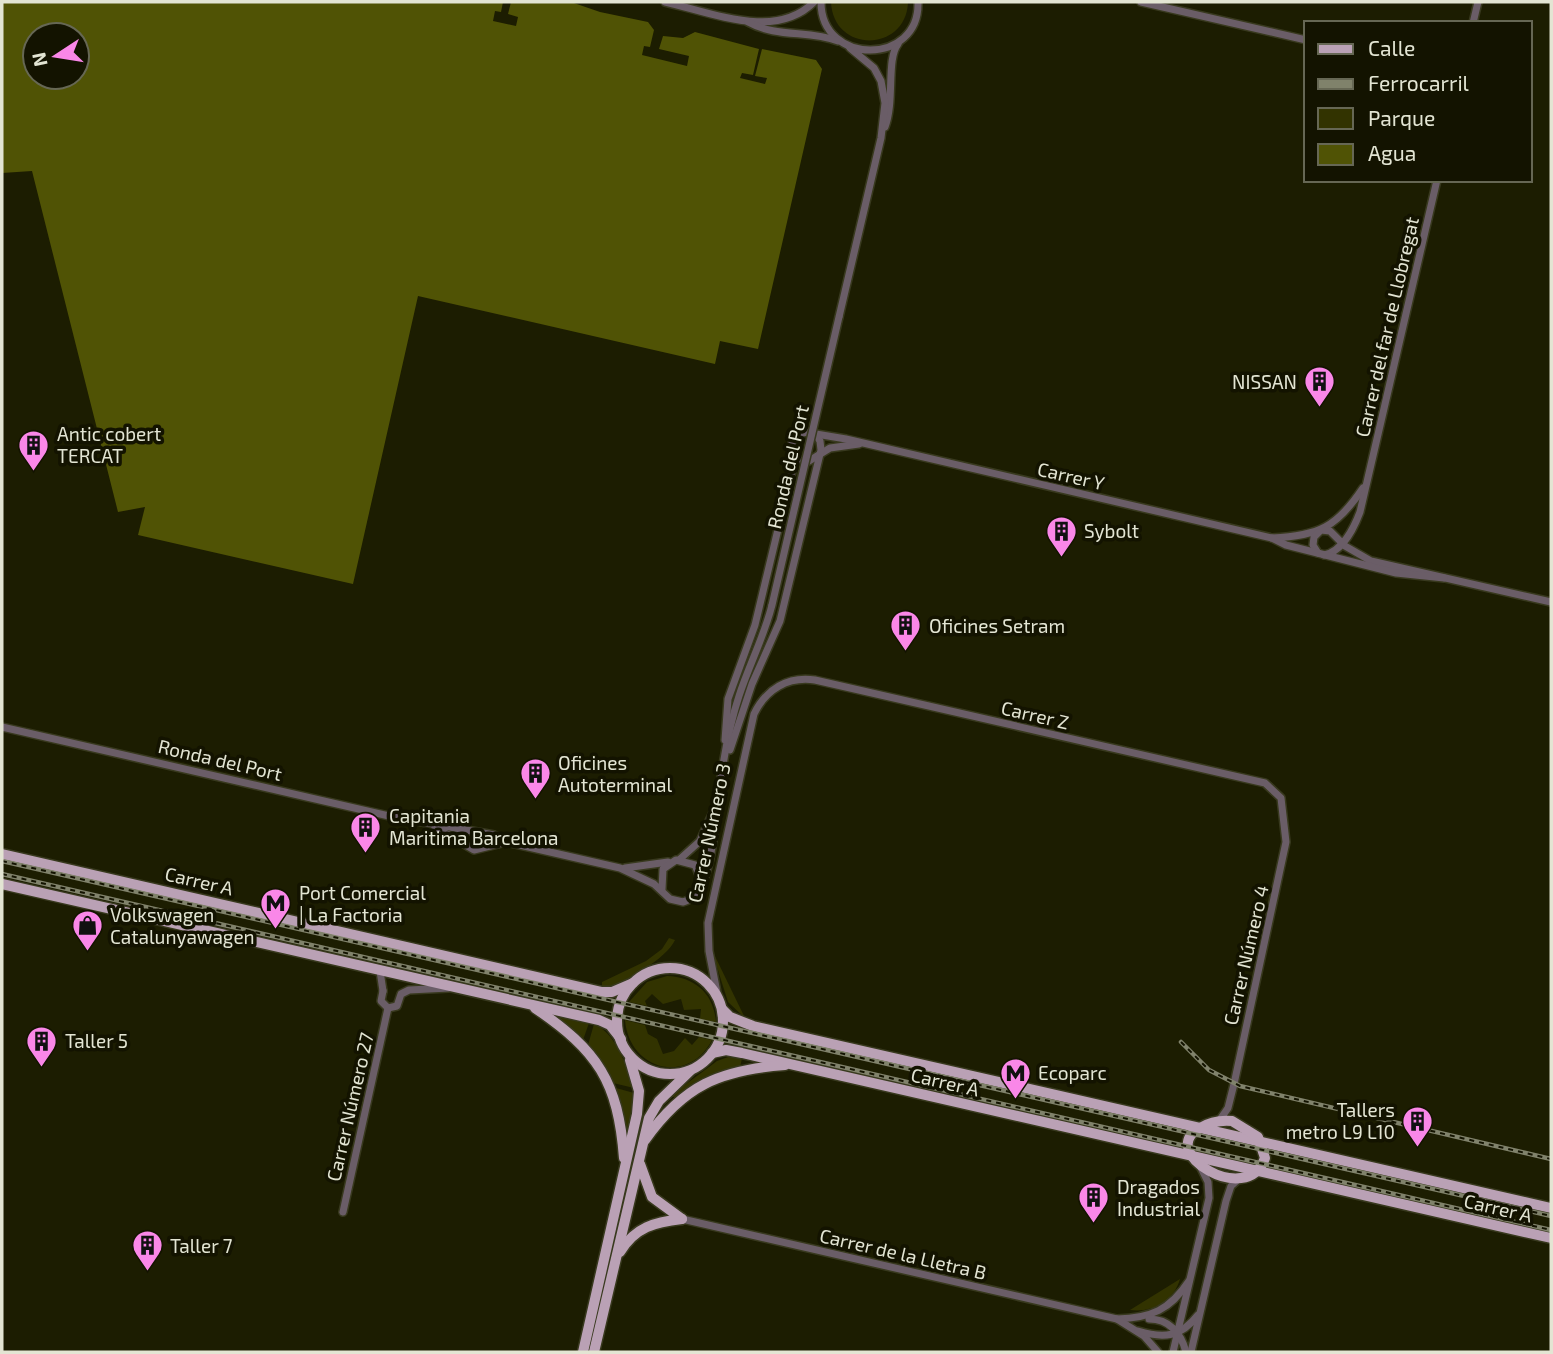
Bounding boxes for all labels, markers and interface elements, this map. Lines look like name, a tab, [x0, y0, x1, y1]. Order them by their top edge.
north arrow	[21, 21, 91, 91]
legend	[1304, 21, 1532, 182]
text: Calle	[1368, 35, 1415, 60]
text: N	[26, 51, 52, 69]
text: Ferrocarril	[1368, 70, 1470, 95]
text: Parque	[1368, 105, 1435, 130]
text: Agua	[1368, 140, 1416, 165]
street label: Carrer del far de Llobregat	[1350, 215, 1423, 439]
building icon: NISSAN	[1303, 365, 1337, 409]
place label: NISSAN	[1232, 370, 1297, 393]
street label: Ronda del Port	[762, 403, 813, 531]
place label: Antic cobert TERCAT	[57, 422, 161, 467]
building icon: Antic cobert TERCAT	[17, 428, 51, 472]
street label: Carrer Y	[1035, 457, 1107, 494]
building icon: Sybolt	[1044, 514, 1078, 558]
place label: Sybolt	[1084, 519, 1139, 542]
building icon: Oficines Setram	[889, 609, 923, 653]
place label: Oficines Setram	[929, 614, 1065, 637]
street label: Carrer Z	[999, 696, 1071, 733]
street label: Ronda del Port	[156, 734, 284, 785]
place label: Oficines Autoterminal	[558, 751, 673, 796]
building icon: Oficines Autoterminal	[518, 757, 552, 801]
street label: Carrer Número 3	[683, 761, 735, 905]
place label: Capitania Maritima Barcelona	[389, 804, 559, 849]
building icon: Capitania Maritima Barcelona	[349, 810, 383, 854]
street label: Carrer A	[163, 862, 236, 900]
place label: Port Comercial | La Factoria	[299, 881, 426, 926]
street label: Carrer Número 4	[1218, 883, 1273, 1027]
metro station icon: Port Comercial | La Factoria	[259, 887, 293, 931]
place label: Volkswagen Catalunyawagen	[110, 903, 255, 948]
shop icon: Volkswagen Catalunyawagen	[70, 909, 104, 953]
building icon: Taller 5	[25, 1024, 59, 1068]
place label: Taller 5	[65, 1029, 128, 1052]
street label: Carrer Número 27	[321, 1030, 378, 1183]
metro station icon: Ecoparc	[998, 1056, 1032, 1100]
place label: Ecoparc	[1038, 1061, 1107, 1084]
street label: Carrer A	[909, 1063, 982, 1101]
place label: Tallers metro L9 L10	[1286, 1098, 1395, 1143]
building icon: Tallers metro L9 L10	[1401, 1104, 1435, 1148]
place label: Dragados Industrial	[1117, 1175, 1200, 1220]
building icon: Dragados Industrial	[1077, 1181, 1111, 1225]
street label: Carrer A	[1462, 1189, 1535, 1227]
street label: Carrer de la Lletra B	[817, 1223, 989, 1284]
building icon: Taller 7	[130, 1229, 164, 1273]
place label: Taller 7	[170, 1234, 233, 1257]

